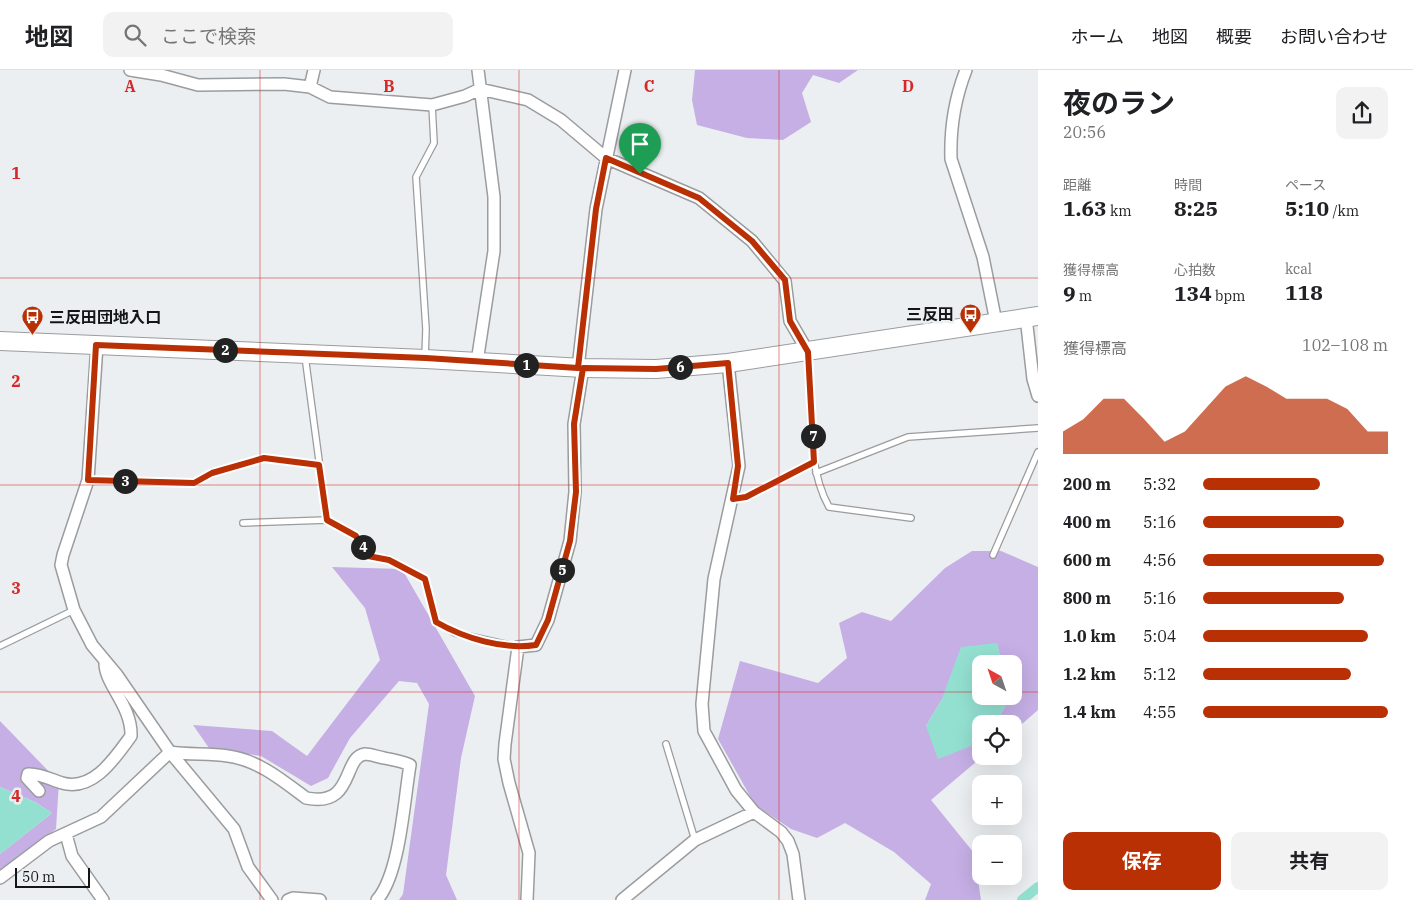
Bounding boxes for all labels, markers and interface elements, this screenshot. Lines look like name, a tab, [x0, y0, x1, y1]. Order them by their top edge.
search box	[103, 12, 453, 57]
text: 地図	[25, 20, 73, 52]
icon: search	[121, 21, 149, 49]
text: ここで検索	[161, 24, 256, 48]
text: ホーム	[1071, 25, 1124, 48]
text: 地図	[1152, 25, 1188, 48]
text: 概要	[1216, 25, 1252, 48]
text: お問い合わせ	[1280, 25, 1388, 48]
text: A	[124, 76, 136, 96]
text: B	[383, 76, 395, 96]
text: C	[644, 76, 654, 96]
text: D	[902, 76, 914, 96]
text: 夜のラン	[1063, 84, 1175, 121]
button: share	[1336, 87, 1388, 139]
text: 20:56	[1063, 122, 1106, 142]
pin	[619, 123, 661, 174]
icon: arrive	[626, 130, 654, 158]
text: 1	[11, 163, 21, 183]
text: 距離	[1063, 176, 1091, 194]
text: 時間	[1174, 176, 1202, 194]
text: ペース	[1285, 176, 1326, 194]
text: 1.63	[1063, 194, 1107, 222]
text: 8:25	[1174, 194, 1218, 222]
text: 5:10	[1285, 194, 1329, 222]
text: km	[1107, 202, 1132, 220]
text: /km	[1329, 202, 1359, 220]
text: kcal	[1285, 260, 1312, 278]
text: 獲得標高	[1063, 261, 1119, 279]
text: 心拍数	[1174, 261, 1216, 279]
text: 118	[1285, 278, 1323, 306]
text: 9	[1063, 279, 1076, 307]
text: 134	[1174, 279, 1212, 307]
text: m	[1076, 287, 1092, 305]
text: bpm	[1212, 287, 1245, 305]
bus stop icon: 三反田	[958, 302, 982, 333]
place label: 三反田	[906, 304, 954, 324]
bus stop icon: 三反田団地入口	[21, 305, 45, 336]
place label: 三反田団地入口	[49, 307, 161, 327]
text: 102–108 m	[1302, 335, 1388, 355]
pin: 2	[212, 338, 238, 362]
text: 獲得標高	[1063, 338, 1127, 358]
text: 2	[221, 341, 230, 359]
pin: 1	[514, 352, 538, 378]
pin: 6	[668, 354, 692, 380]
text: 1	[522, 356, 531, 374]
text: 6	[676, 358, 685, 376]
text: 2	[11, 371, 21, 391]
pin: 7	[800, 424, 826, 448]
text: 7	[809, 427, 818, 445]
pin: 3	[112, 468, 138, 494]
text: 3	[121, 472, 130, 490]
text: 200 m	[1063, 474, 1111, 494]
text: 5:32	[1143, 474, 1176, 494]
text: 400 m	[1063, 512, 1111, 532]
text: 5:16	[1143, 512, 1176, 532]
pin: 4	[350, 534, 376, 560]
text: 4	[359, 538, 368, 556]
text: 600 m	[1063, 550, 1111, 570]
text: 4:56	[1143, 550, 1176, 570]
pin: 5	[550, 558, 574, 582]
text: 5	[558, 561, 567, 579]
text: 3	[11, 578, 21, 598]
text: 800 m	[1063, 588, 1111, 608]
text: 5:16	[1143, 588, 1176, 608]
text: 1.0 km	[1063, 626, 1116, 646]
text: 5:04	[1143, 626, 1176, 646]
north arrow	[972, 655, 1022, 705]
map controls	[972, 655, 1022, 885]
text: 1.2 km	[1063, 664, 1116, 684]
text: 5:12	[1143, 664, 1176, 684]
text: 1.4 km	[1063, 702, 1116, 722]
text: 4:55	[1143, 702, 1176, 722]
button: locate	[972, 715, 1022, 765]
button: +	[972, 775, 1022, 825]
text: 4	[11, 786, 21, 806]
button: 保存	[1063, 832, 1221, 890]
button: 共有	[1231, 832, 1388, 890]
button: −	[972, 835, 1022, 885]
scale bar	[15, 865, 90, 888]
text: 50 m	[22, 868, 55, 886]

